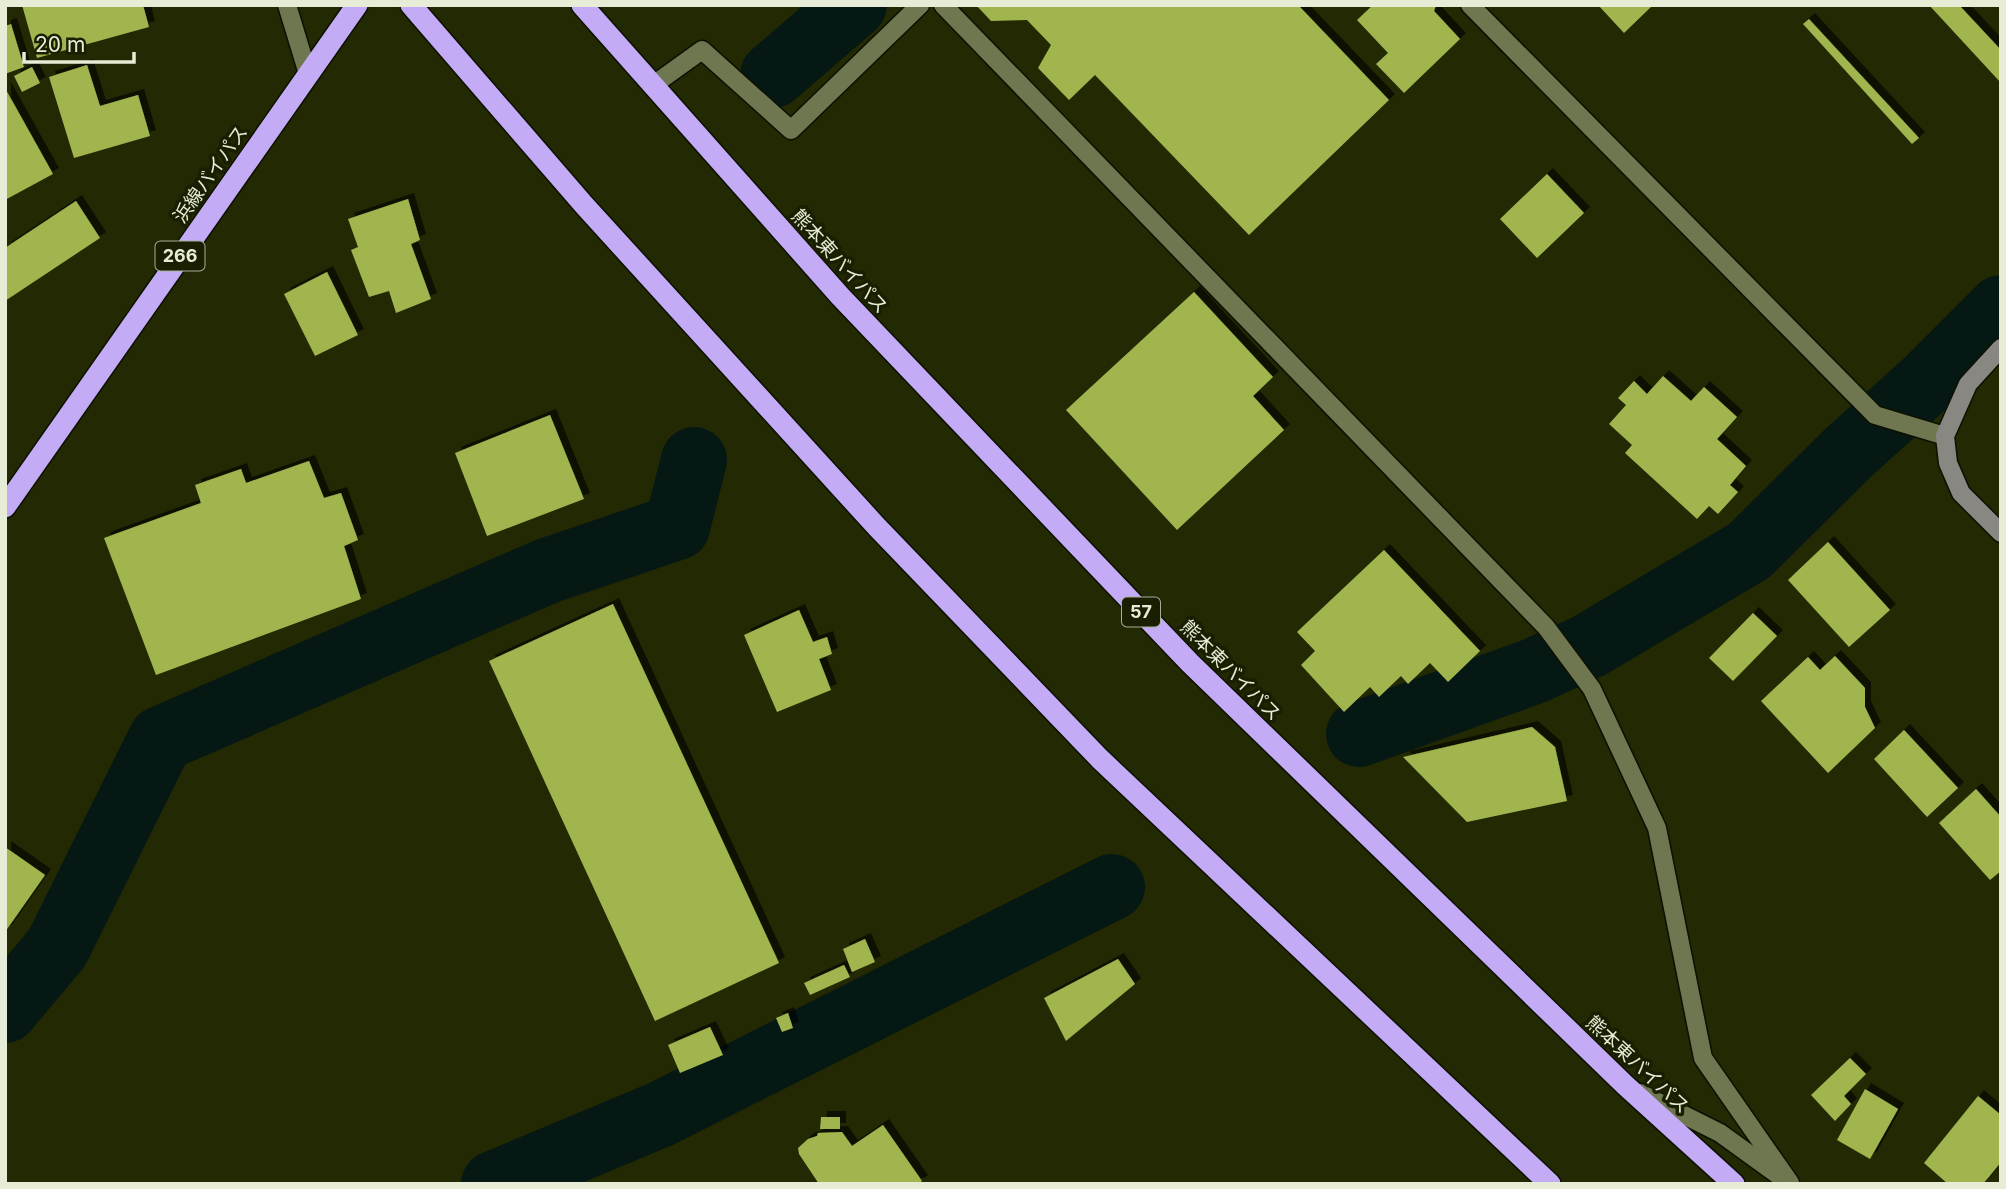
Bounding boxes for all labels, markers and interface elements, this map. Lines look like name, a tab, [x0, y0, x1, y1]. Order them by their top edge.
scale bar	[24, 21, 135, 65]
text: 20 m	[35, 32, 85, 57]
street label: 浜線バイパス	[168, 121, 252, 227]
street label: 熊本東バイパス	[787, 204, 893, 318]
road number: 266	[156, 242, 204, 270]
road number: 57	[1122, 598, 1160, 626]
street label: 熊本東バイパス	[1176, 615, 1286, 725]
street label: 熊本東バイパス	[1581, 1011, 1694, 1118]

